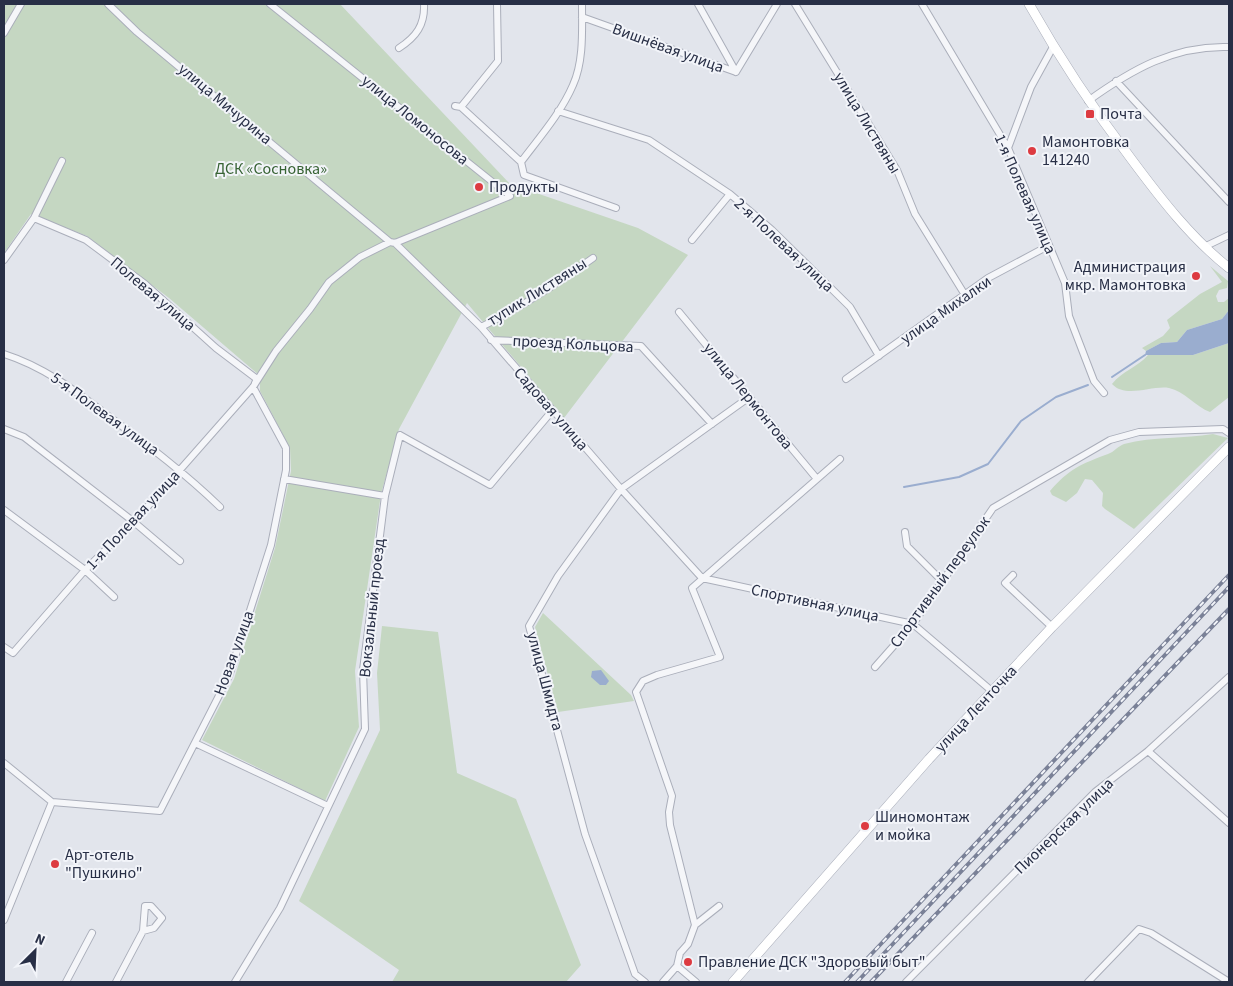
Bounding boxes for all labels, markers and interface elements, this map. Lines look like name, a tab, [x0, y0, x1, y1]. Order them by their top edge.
street label: Вишнёвая улица	[609, 18, 727, 78]
street label: улица Мичурина	[173, 58, 277, 150]
street label: улица Листвяны	[828, 68, 906, 178]
street label: улица Ломоносова	[357, 70, 473, 170]
place label: Почта	[1100, 103, 1142, 125]
marker: Почта	[1084, 108, 1096, 120]
street label: 1-я Полевая улица	[989, 131, 1061, 257]
place label: Мамонтовка 141240	[1042, 131, 1129, 171]
marker: Мамонтовка 141240	[1026, 145, 1038, 157]
park label: ДСК «Сосновка»	[215, 158, 327, 180]
place label: Продукты	[489, 176, 559, 198]
marker: Продукты	[473, 181, 485, 193]
street label: 2-я Полевая улица	[729, 193, 839, 297]
street label: Полевая улица	[106, 252, 200, 336]
street label: тупик Листвяны	[483, 253, 591, 331]
place label: Администрация мкр. Мамонтовка	[1065, 256, 1186, 296]
marker: Администрация мкр. Мамонтовка	[1190, 270, 1202, 282]
street label: улица Михалки	[896, 271, 996, 349]
street label: проезд Кольцова	[512, 330, 634, 358]
street label: улица Лермонтова	[698, 338, 798, 454]
street label: Садовая улица	[509, 363, 593, 455]
street label: 5-я Полевая улица	[46, 367, 164, 461]
street label: 1-я Полевая улица	[81, 465, 185, 575]
street label: Спортивный переулок	[885, 512, 995, 652]
street label: Вокзальный проезд	[354, 537, 390, 679]
street label: Спортивная улица	[749, 579, 881, 627]
street label: Новая улица	[208, 608, 260, 698]
street label: улица Шмидта	[521, 629, 569, 733]
street label: улица Ленточка	[930, 661, 1022, 757]
street label: Пионерская улица	[1009, 773, 1119, 879]
place label: Шиномонтаж и мойка	[875, 806, 970, 846]
marker: Шиномонтаж и мойка	[859, 820, 871, 832]
place label: Арт-отель "Пушкино"	[65, 844, 143, 884]
marker: Арт-отель "Пушкино"	[49, 858, 61, 870]
north arrow	[10, 926, 60, 976]
text: N	[32, 929, 48, 951]
place label: Правление ДСК "Здоровый быт"	[698, 951, 926, 973]
marker: Правление ДСК "Здоровый быт"	[682, 956, 694, 968]

